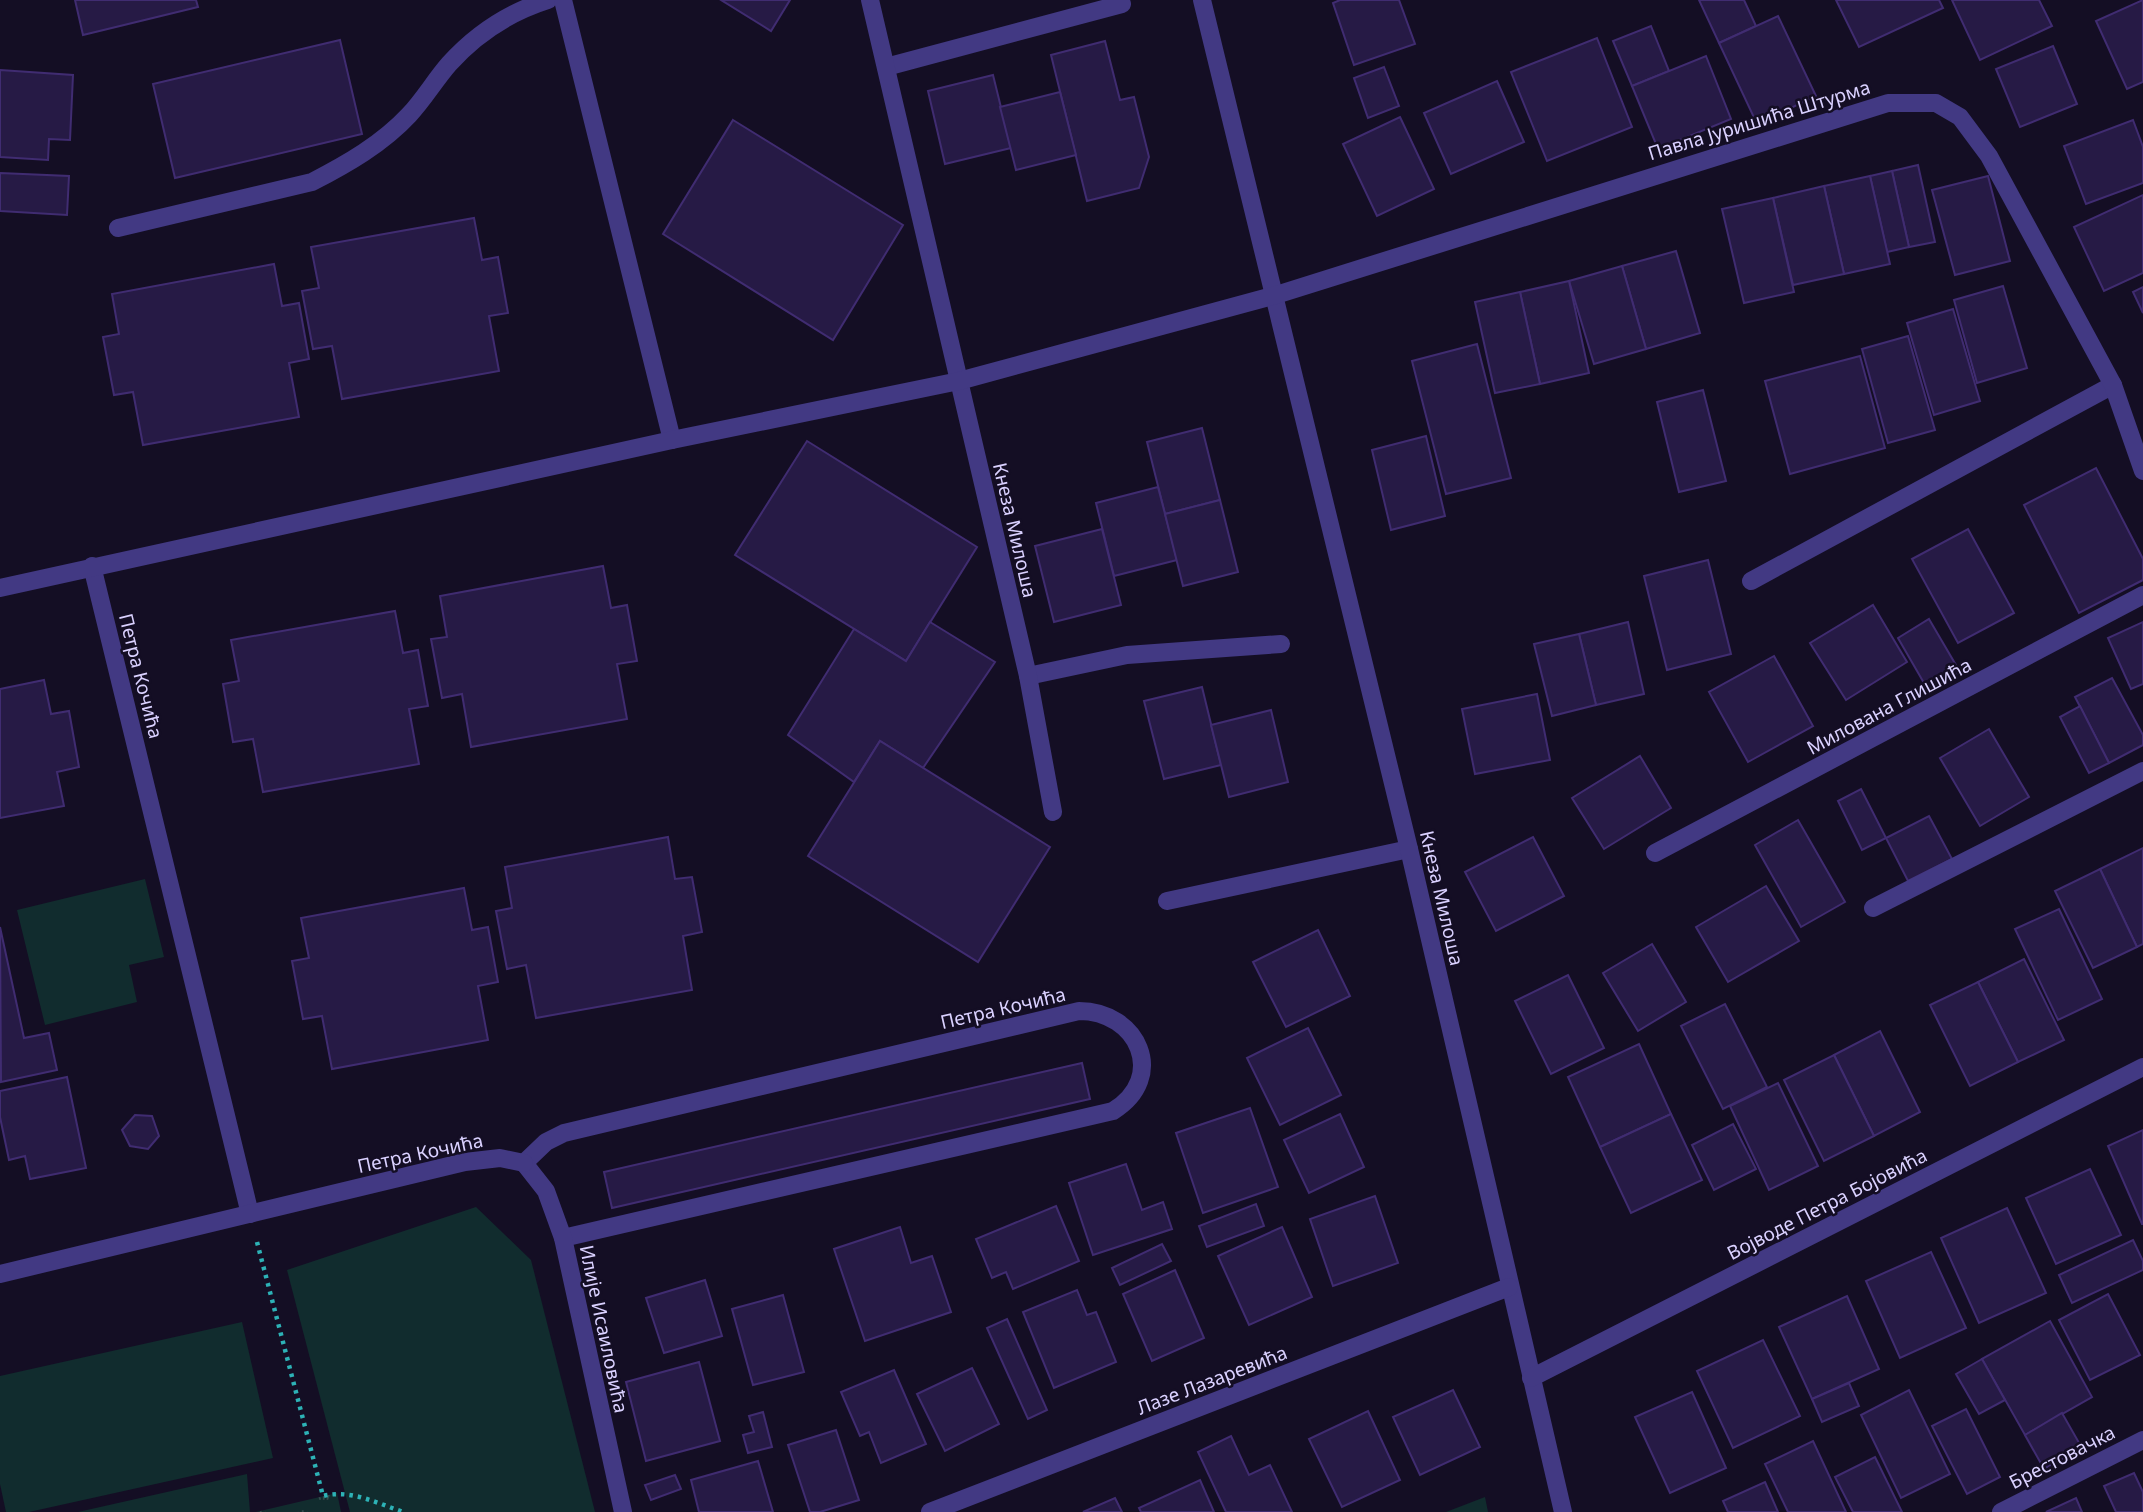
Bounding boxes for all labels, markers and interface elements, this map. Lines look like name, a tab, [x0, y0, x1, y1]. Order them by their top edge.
street label: Павла Јуришића Штурма	[1645, 74, 1873, 166]
street label: Кнеза Милоша	[987, 460, 1043, 600]
street label: Петра Кочића	[113, 611, 169, 741]
street label: Милована Глишића	[1802, 652, 1976, 760]
street label: Кнеза Милоша	[1414, 828, 1470, 968]
street label: Петра Кочића	[938, 981, 1068, 1035]
street label: Петра Кочића	[355, 1127, 485, 1179]
street label: Војводе Петра Бојовића	[1722, 1142, 1932, 1266]
street label: Илије Исаиловића	[574, 1243, 634, 1415]
street label: Лазе Лазаревића	[1133, 1339, 1291, 1421]
street label: Брестовачка	[2005, 1419, 2119, 1495]

